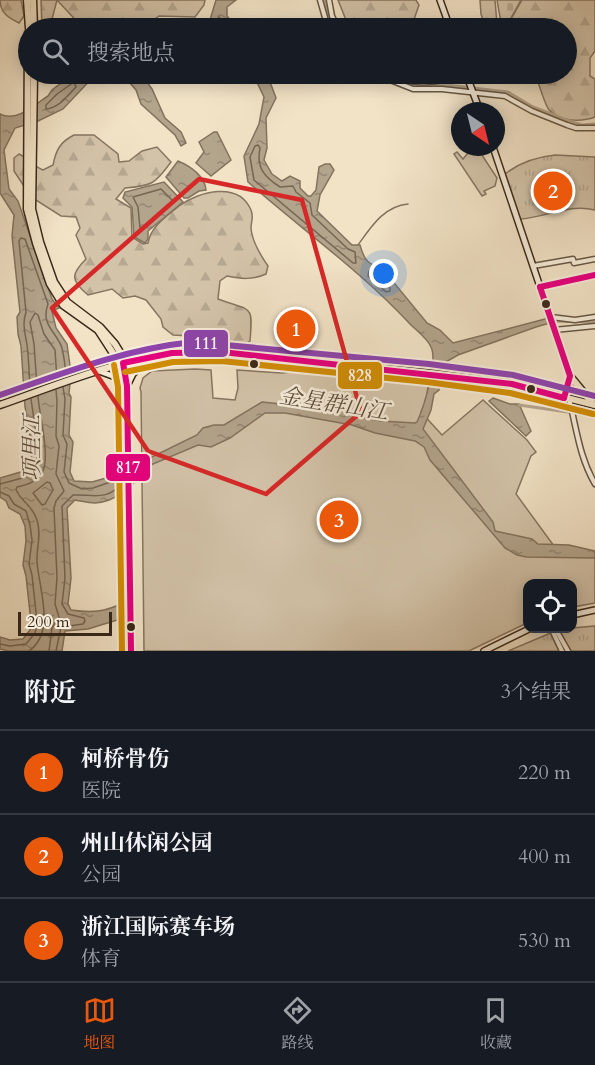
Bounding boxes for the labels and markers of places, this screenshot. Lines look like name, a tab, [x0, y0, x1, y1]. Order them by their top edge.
pin: 2	[534, 168, 572, 213]
unlabelled marker	[540, 298, 552, 310]
pin: 1	[276, 306, 316, 352]
unlabelled marker	[248, 358, 260, 370]
unlabelled marker	[525, 383, 537, 395]
pin: 3	[320, 498, 358, 542]
unlabelled marker	[125, 621, 137, 633]

